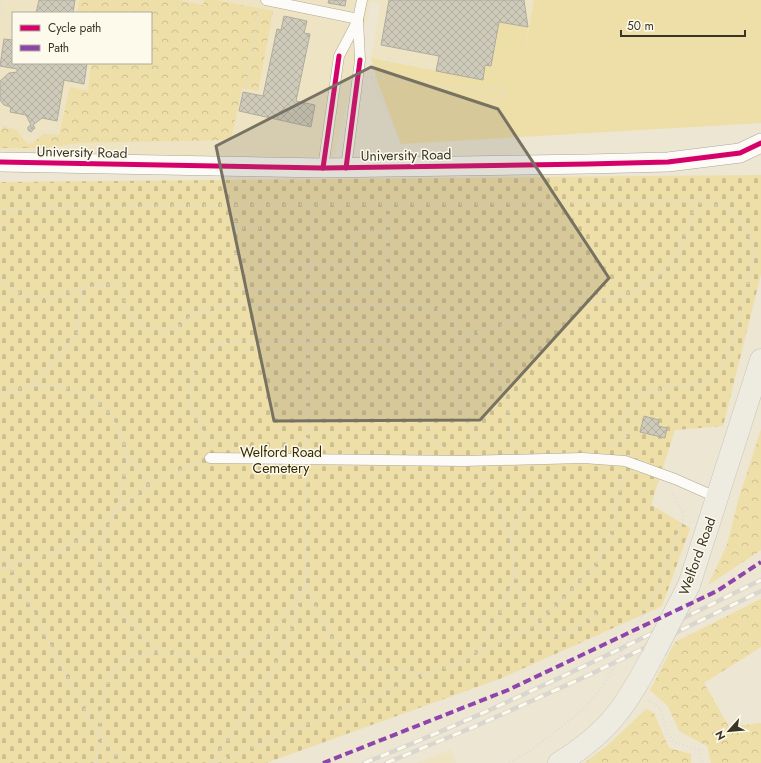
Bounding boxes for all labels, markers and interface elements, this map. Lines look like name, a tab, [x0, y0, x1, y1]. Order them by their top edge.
legend	[12, 12, 152, 64]
scale bar	[621, 12, 745, 38]
text: 50 m	[627, 17, 654, 35]
text: Cycle path	[48, 19, 101, 37]
text: Path	[48, 39, 69, 57]
street label: University Road	[36, 141, 128, 163]
street label: University Road	[360, 144, 452, 166]
park label: Welford Road Cemetery	[240, 442, 322, 478]
street label: Welford Road	[674, 514, 720, 598]
north arrow	[709, 711, 749, 751]
text: N	[711, 728, 729, 743]

